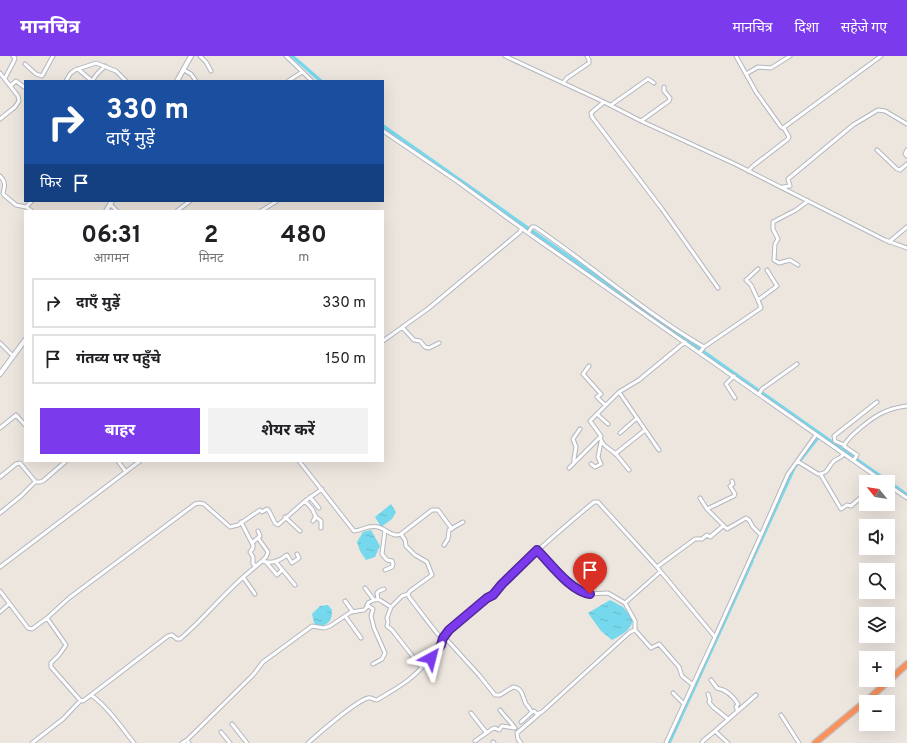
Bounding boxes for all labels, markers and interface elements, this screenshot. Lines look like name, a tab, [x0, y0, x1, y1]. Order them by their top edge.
text: मानचित्र	[20, 16, 80, 40]
text: मानचित्र	[733, 20, 773, 37]
text: दिशा	[795, 20, 819, 37]
text: सहेजे गए	[841, 20, 887, 37]
text: 330 m	[106, 93, 189, 129]
icon: right	[40, 96, 92, 148]
text: दाएँ मुड़ें	[106, 128, 155, 151]
icon: arrive	[70, 172, 92, 194]
text: फिर	[40, 174, 62, 193]
text: 06:31	[81, 221, 142, 251]
text: 2	[204, 221, 219, 251]
text: 480	[281, 221, 327, 251]
text: m	[298, 250, 309, 266]
text: आगमन	[94, 251, 129, 267]
text: मिनट	[199, 251, 224, 267]
icon: right	[42, 292, 64, 314]
text: दाएँ मुड़ें	[76, 294, 120, 313]
text: 330 m	[322, 294, 366, 313]
icon: arrive	[42, 348, 64, 370]
text: गंतव्य पर पहुँचे	[76, 350, 161, 369]
text: 150 m	[325, 350, 366, 369]
button: बाहर	[40, 408, 200, 454]
button: शेयर करें	[208, 408, 368, 454]
north arrow	[859, 475, 895, 511]
map controls	[859, 475, 895, 731]
button: sound	[859, 519, 895, 555]
pin	[573, 553, 607, 594]
icon: arrive	[579, 559, 601, 581]
button: search	[859, 563, 895, 599]
button: layers	[859, 607, 895, 643]
position arrow	[410, 637, 452, 679]
button: +	[859, 651, 895, 687]
button: −	[859, 695, 895, 731]

